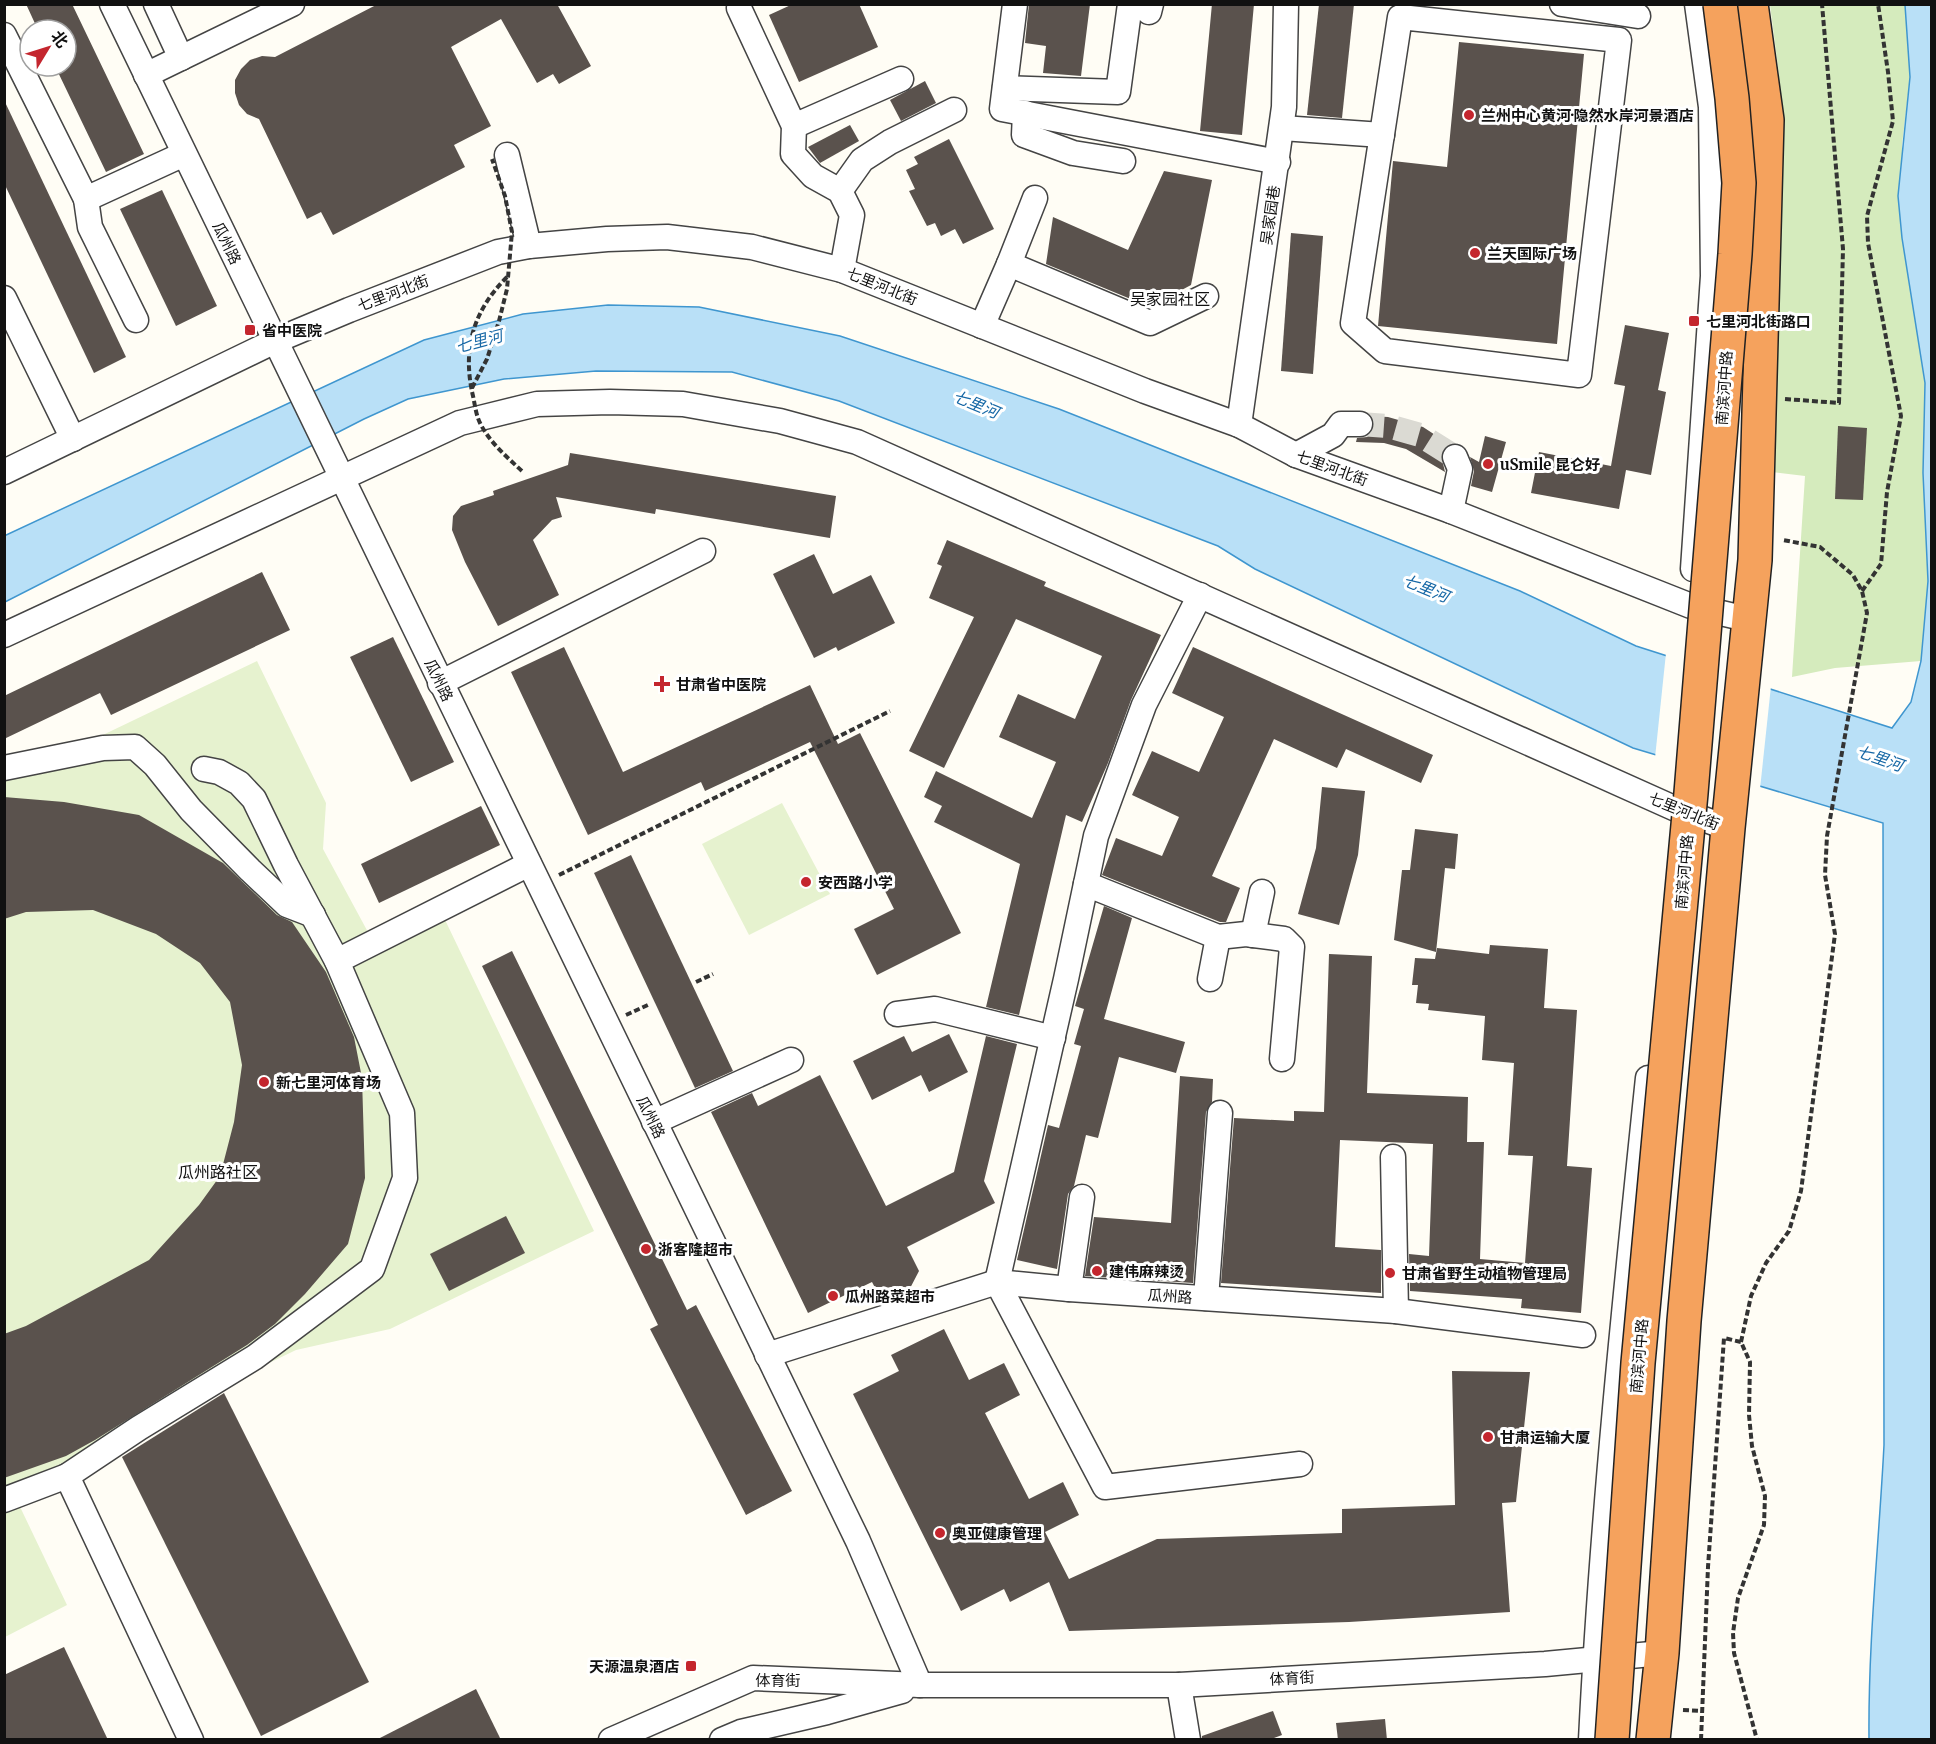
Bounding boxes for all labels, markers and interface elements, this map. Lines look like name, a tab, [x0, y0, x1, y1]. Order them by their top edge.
north arrow	[18, 18, 78, 78]
text: 北	[47, 26, 73, 51]
place label: 兰州中心黄河·隐然水岸河景酒店	[1481, 106, 1694, 125]
marker: 兰州中心黄河·隐然水岸河景酒店	[1462, 108, 1476, 122]
street label: 吴家园巷	[1256, 184, 1284, 246]
street label: 瓜州路	[209, 219, 245, 267]
place label: 兰天国际广场	[1487, 244, 1577, 263]
marker: 兰天国际广场	[1468, 246, 1482, 260]
street label: 七里河北街	[844, 263, 920, 309]
street label: 七里河北街	[355, 271, 431, 315]
district label: 吴家园社区	[1130, 289, 1210, 309]
place label: 七里河北街路口	[1706, 312, 1811, 331]
marker: 七里河北街路口	[1687, 314, 1701, 328]
place label: 省中医院	[262, 321, 322, 340]
marker: 省中医院	[243, 323, 257, 337]
water label: 七里河	[453, 324, 508, 357]
street label: 南滨河中路	[1712, 350, 1736, 426]
water label: 七里河	[950, 386, 1005, 423]
street label: 七里河北街	[1294, 446, 1370, 490]
place label: uSmile 昆仑好	[1500, 455, 1600, 474]
marker: uSmile 昆仑好	[1481, 457, 1495, 471]
water label: 七里河	[1400, 570, 1455, 607]
street label: 瓜州路	[421, 656, 457, 704]
marker: 甘肃省中医院	[653, 675, 671, 693]
place label: 甘肃省中医院	[676, 675, 766, 694]
water label: 七里河	[1854, 741, 1909, 776]
street label: 七里河北街	[1646, 788, 1722, 834]
street label: 南滨河中路	[1671, 834, 1697, 910]
place label: 安西路小学	[818, 873, 893, 892]
marker: 安西路小学	[799, 875, 813, 889]
place label: 新七里河体育场	[276, 1073, 381, 1092]
marker: 新七里河体育场	[257, 1075, 271, 1089]
street label: 瓜州路	[633, 1093, 669, 1141]
district label: 瓜州路社区	[178, 1162, 258, 1182]
place label: 浙客隆超市	[658, 1240, 733, 1259]
marker: 浙客隆超市	[639, 1242, 653, 1256]
place label: 建伟麻辣烫	[1109, 1262, 1184, 1281]
marker: 建伟麻辣烫	[1090, 1264, 1104, 1278]
place label: 甘肃省野生动植物管理局	[1402, 1264, 1567, 1283]
marker: 甘肃省野生动植物管理局	[1383, 1266, 1397, 1280]
street label: 瓜州路	[1147, 1285, 1193, 1307]
place label: 瓜州路菜超市	[845, 1287, 935, 1306]
marker: 瓜州路菜超市	[826, 1289, 840, 1303]
street label: 南滨河中路	[1626, 1318, 1652, 1394]
place label: 甘肃运输大厦	[1500, 1428, 1590, 1447]
marker: 甘肃运输大厦	[1481, 1430, 1495, 1444]
place label: 奥亚健康管理	[952, 1524, 1042, 1543]
marker: 奥亚健康管理	[933, 1526, 947, 1540]
place label: 天源温泉酒店	[589, 1657, 679, 1676]
marker: 天源温泉酒店	[684, 1659, 698, 1673]
street label: 体育街	[1269, 1667, 1315, 1689]
street label: 体育街	[755, 1671, 801, 1690]

